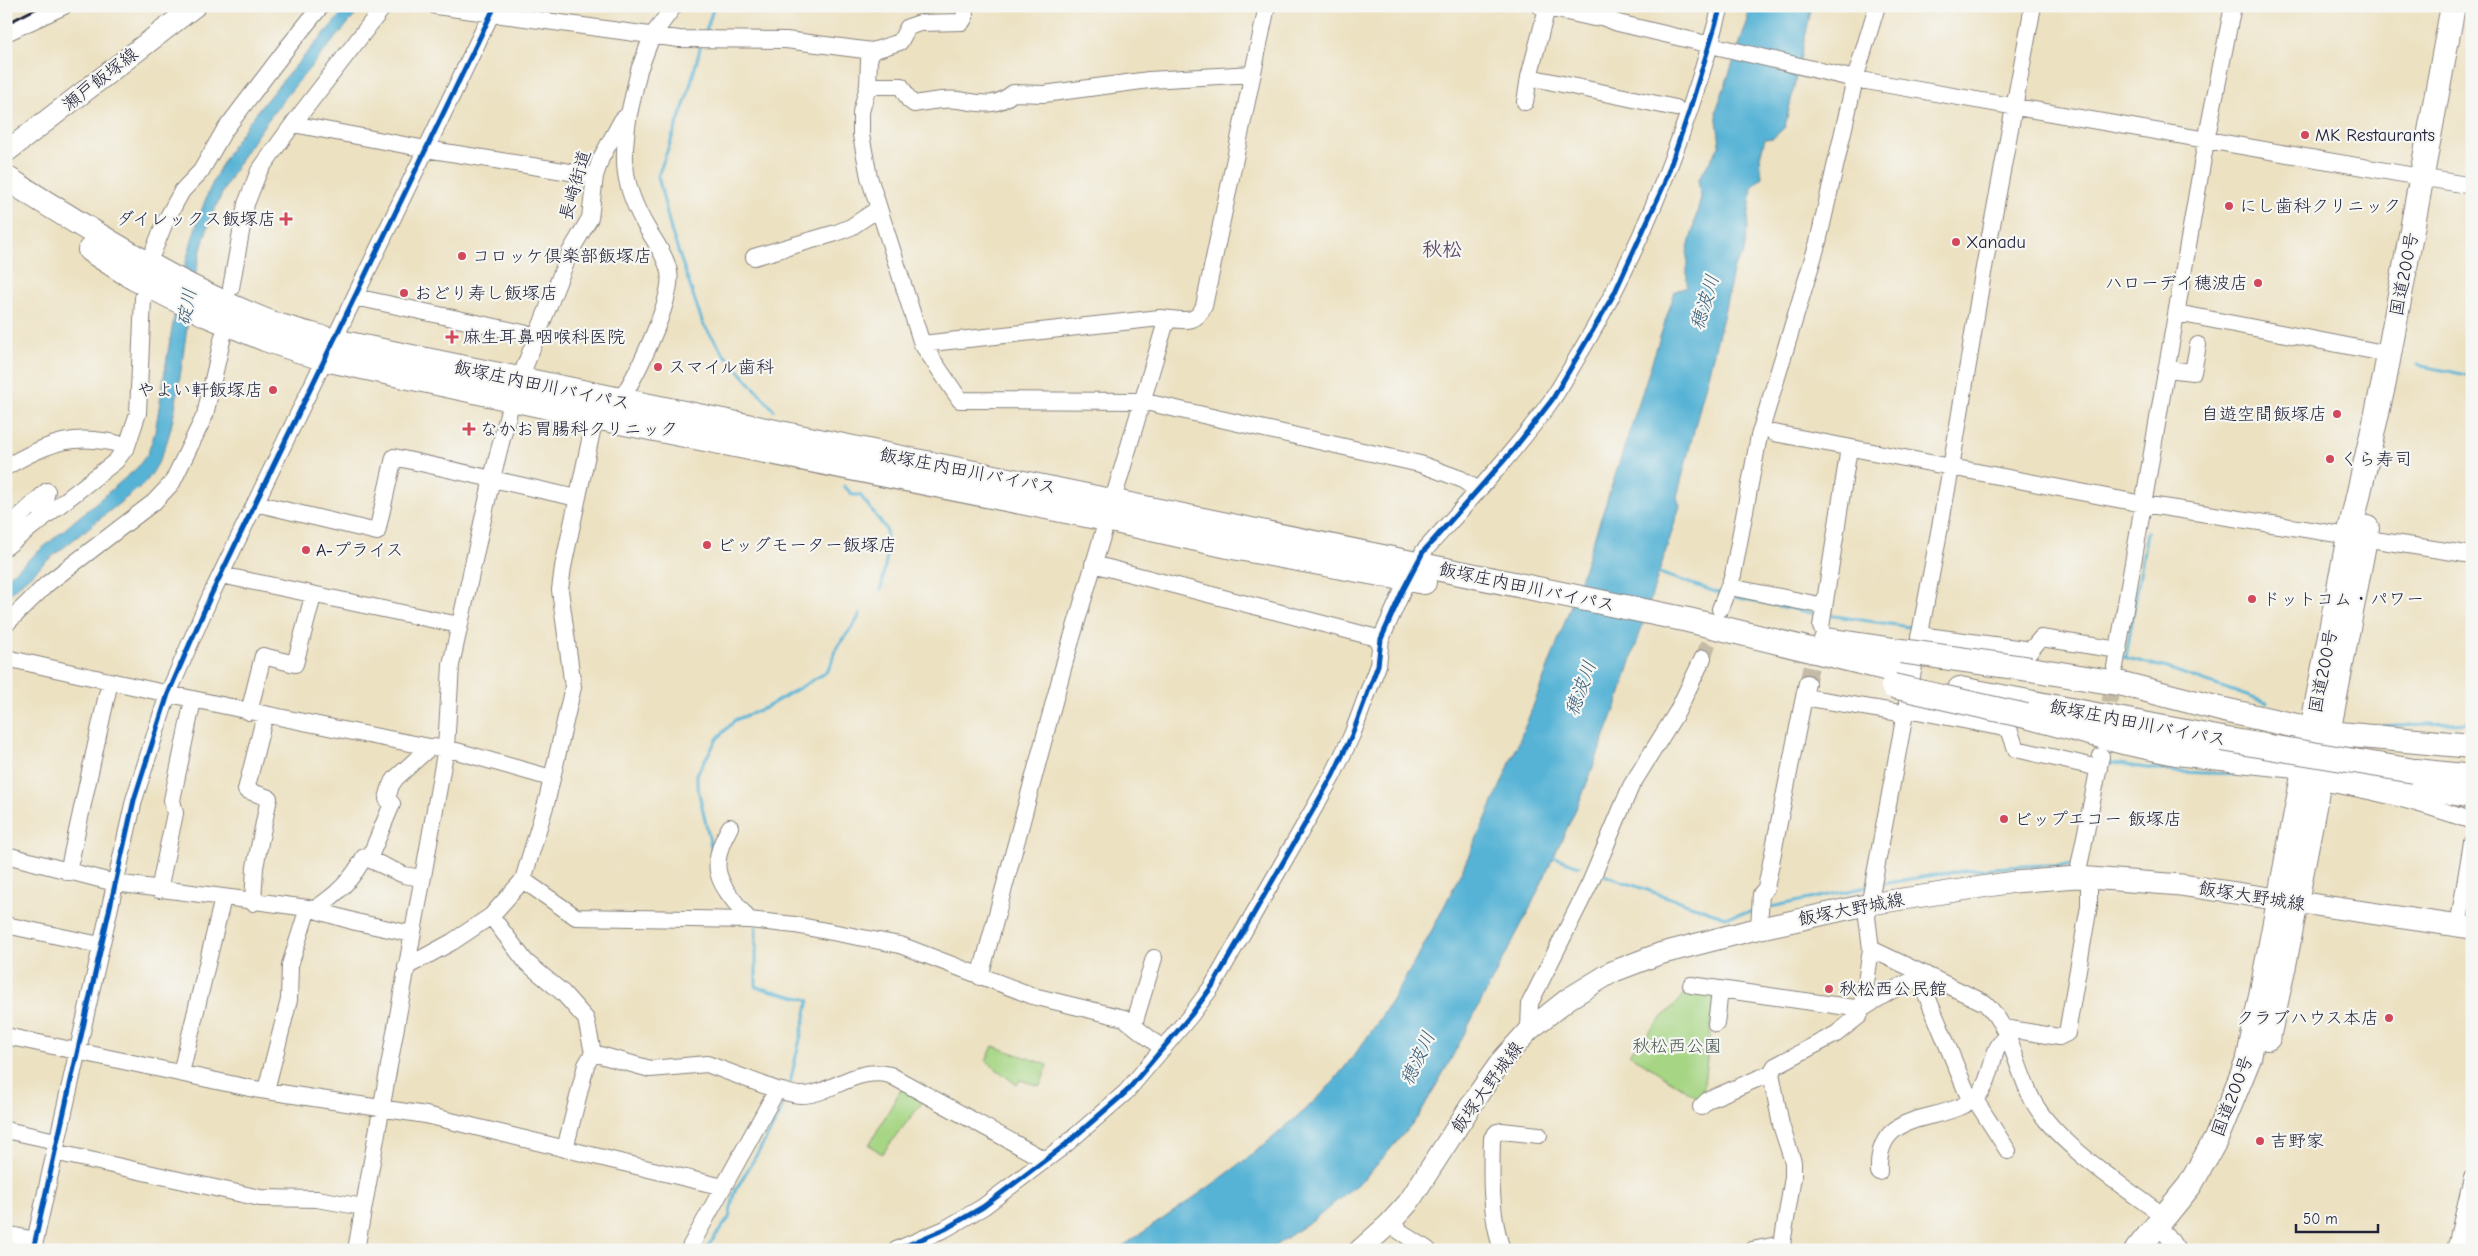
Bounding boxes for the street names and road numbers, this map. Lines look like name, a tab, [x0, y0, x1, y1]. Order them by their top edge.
street label: 瀬戸飯塚線	[58, 43, 142, 115]
street label: 長崎街道	[555, 148, 595, 223]
street label: 国道200号	[2386, 230, 2423, 318]
street label: 飯塚庄内田川バイパス	[452, 357, 632, 414]
street label: 飯塚庄内田川バイパス	[878, 444, 1058, 499]
street label: 飯塚庄内田川バイパス	[1437, 559, 1617, 616]
street label: 国道200号	[2305, 627, 2342, 715]
street label: 飯塚庄内田川バイパス	[2048, 696, 2228, 751]
street label: 飯塚大野城線	[2197, 878, 2307, 915]
street label: 飯塚大野城線	[1796, 889, 1906, 930]
street label: 飯塚大野城線	[1447, 1037, 1528, 1137]
street label: 国道200号	[2207, 1053, 2258, 1140]

